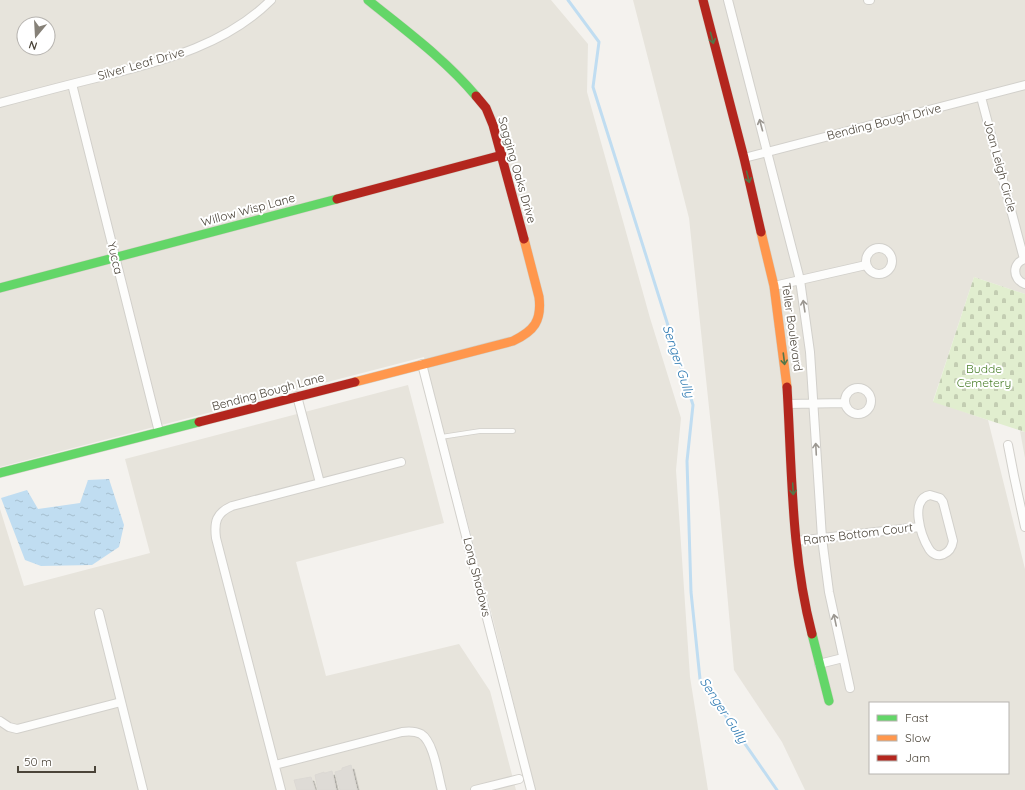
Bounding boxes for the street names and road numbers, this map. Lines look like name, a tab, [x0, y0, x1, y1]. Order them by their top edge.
street label: Silver Leaf Drive	[96, 44, 186, 83]
street label: Bending Bough Drive	[825, 100, 943, 143]
street label: Sagging Oaks Drive	[495, 115, 540, 225]
street label: Joan Leigh Circle	[981, 118, 1020, 214]
street label: Willow Wisp Lane	[199, 190, 297, 229]
street label: Yucca	[104, 240, 127, 276]
street label: Teller Boulevard	[779, 282, 806, 372]
street label: Bending Bough Lane	[210, 369, 326, 414]
street label: Rams Bottom Court	[802, 519, 914, 548]
street label: Long Shadows	[460, 536, 495, 618]

